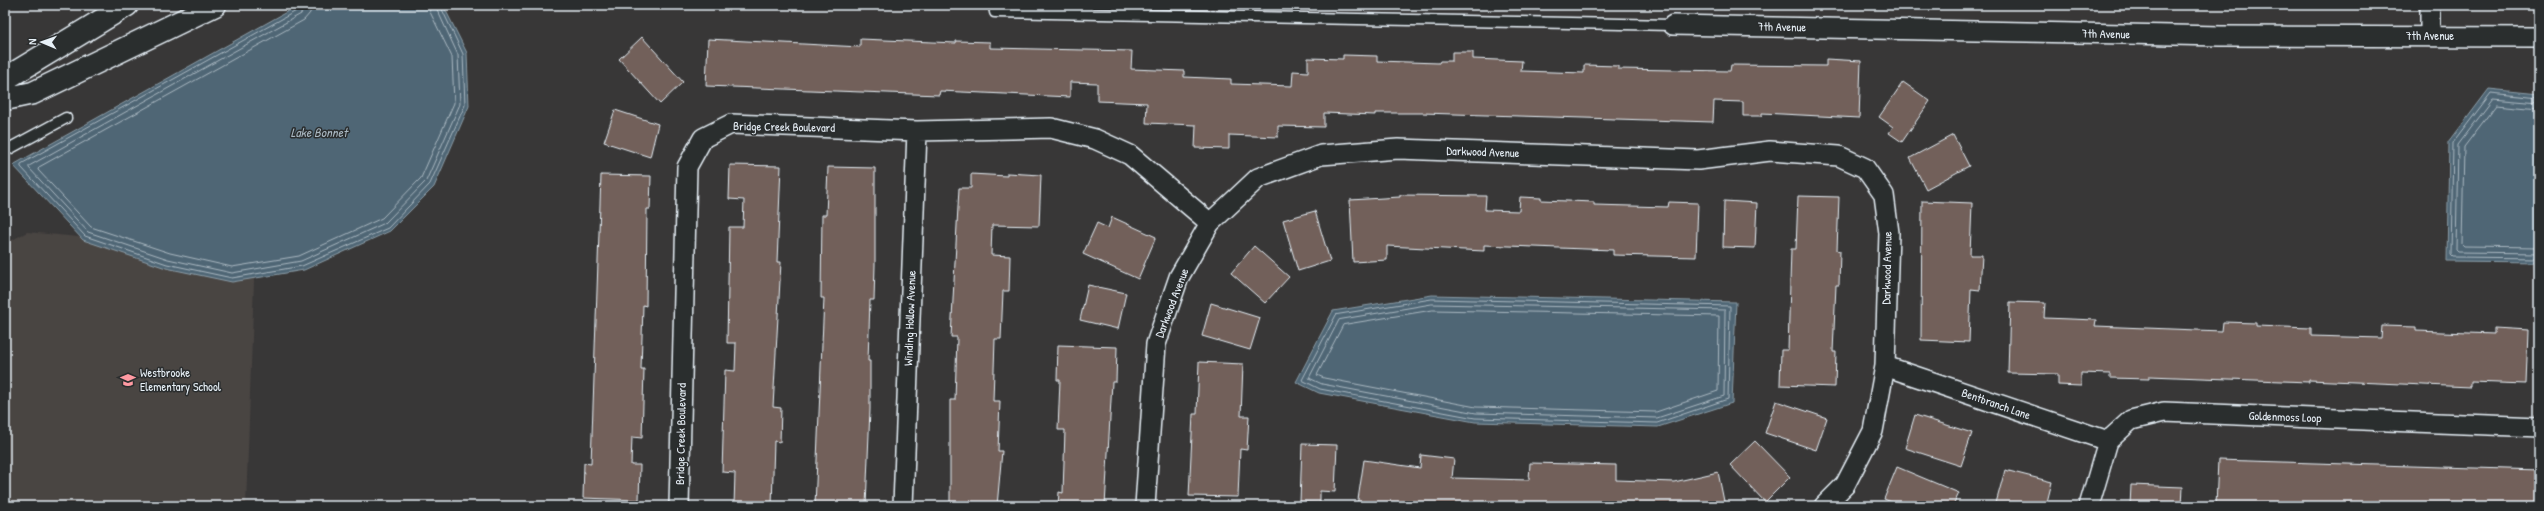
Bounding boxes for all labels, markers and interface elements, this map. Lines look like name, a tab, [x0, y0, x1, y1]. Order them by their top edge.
street label: 7th Avenue	[1758, 18, 1807, 35]
north arrow	[22, 22, 62, 62]
street label: 7th Avenue	[2082, 25, 2131, 42]
street label: 7th Avenue	[2406, 27, 2454, 44]
text: N	[25, 38, 39, 45]
street label: Bridge Creek Boulevard	[733, 117, 835, 136]
water label: Lake Bonnet	[291, 123, 350, 141]
street label: Darkwood Avenue	[1446, 142, 1520, 161]
street label: Darkwood Avenue	[1877, 231, 1896, 305]
street label: Darkwood Avenue	[1150, 265, 1193, 340]
street label: Winding Hollow Avenue	[899, 270, 920, 366]
place label: Westbrooke Elementary School	[140, 364, 222, 395]
school or university icon: Westbrooke Elementary School	[119, 371, 137, 389]
street label: Bridge Creek Boulevard	[671, 383, 690, 485]
street label: Bentbranch Lane	[1959, 384, 2033, 423]
street label: Goldenmoss Loop	[2248, 407, 2322, 426]

